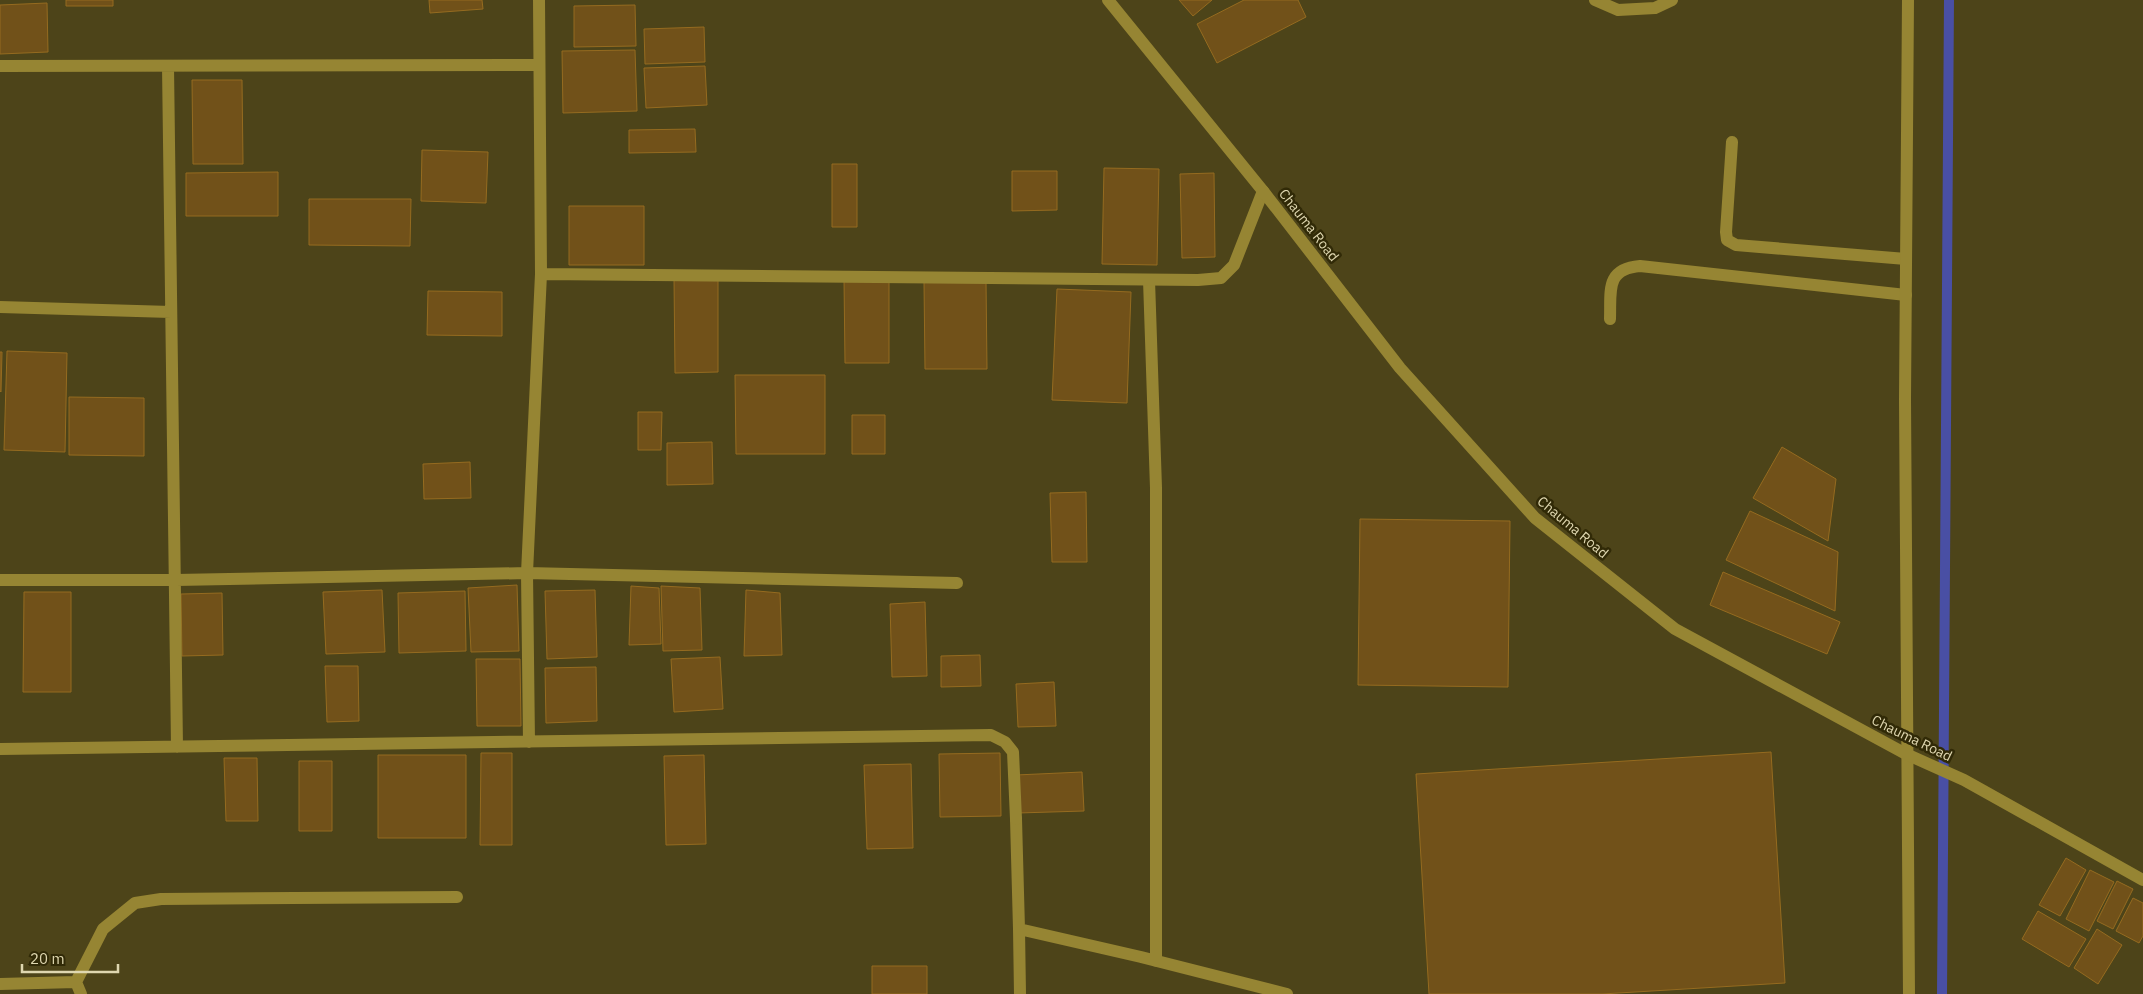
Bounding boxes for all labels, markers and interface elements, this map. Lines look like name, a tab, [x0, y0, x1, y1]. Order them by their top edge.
street label: Chauma Road	[1275, 185, 1343, 265]
street label: Chauma Road	[1534, 492, 1612, 562]
street label: Chauma Road	[1869, 711, 1955, 765]
scale bar	[22, 942, 119, 974]
text: 20 m	[30, 949, 65, 968]

